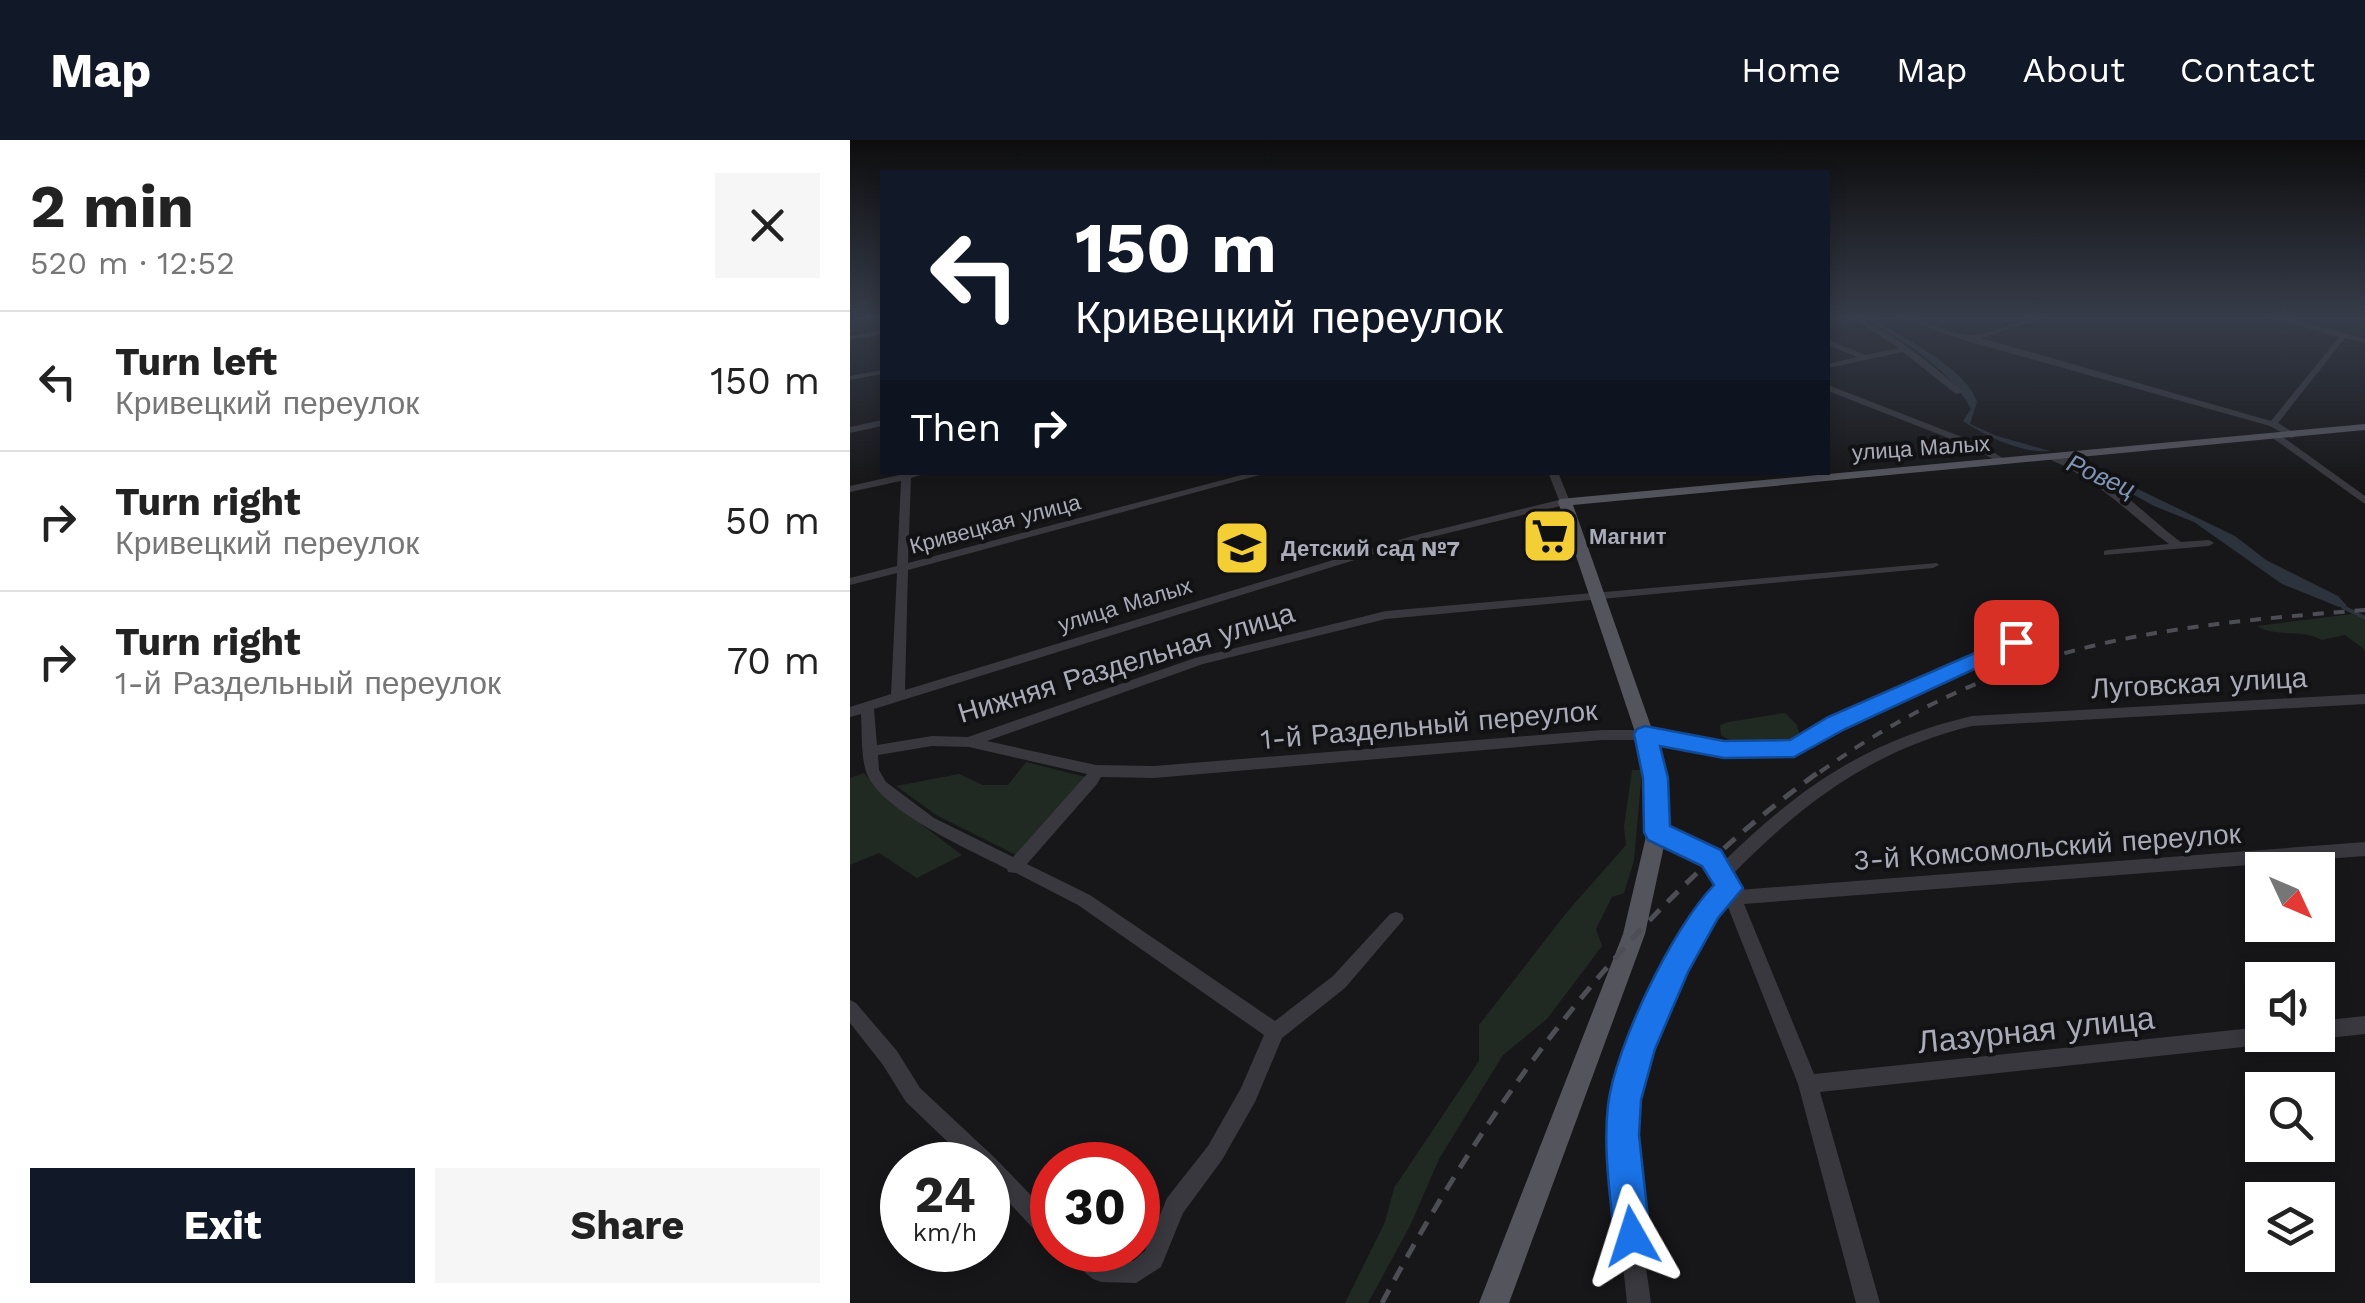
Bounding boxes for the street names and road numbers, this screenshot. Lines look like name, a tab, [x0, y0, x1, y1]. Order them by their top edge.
street label: улица Малых	[1851, 431, 1991, 465]
street label: Кривецкая улица	[907, 489, 1084, 559]
street label: улица Малых	[1055, 573, 1195, 637]
street label: Нижняя Раздельная улица	[954, 596, 1298, 730]
street label: Луговская улица	[2090, 661, 2308, 705]
street label: 1-й Раздельный переулок	[1259, 694, 1599, 756]
street label: 3-й Комсомольский переулок	[1852, 817, 2243, 877]
street label: Лазурная улица	[1916, 999, 2156, 1061]

